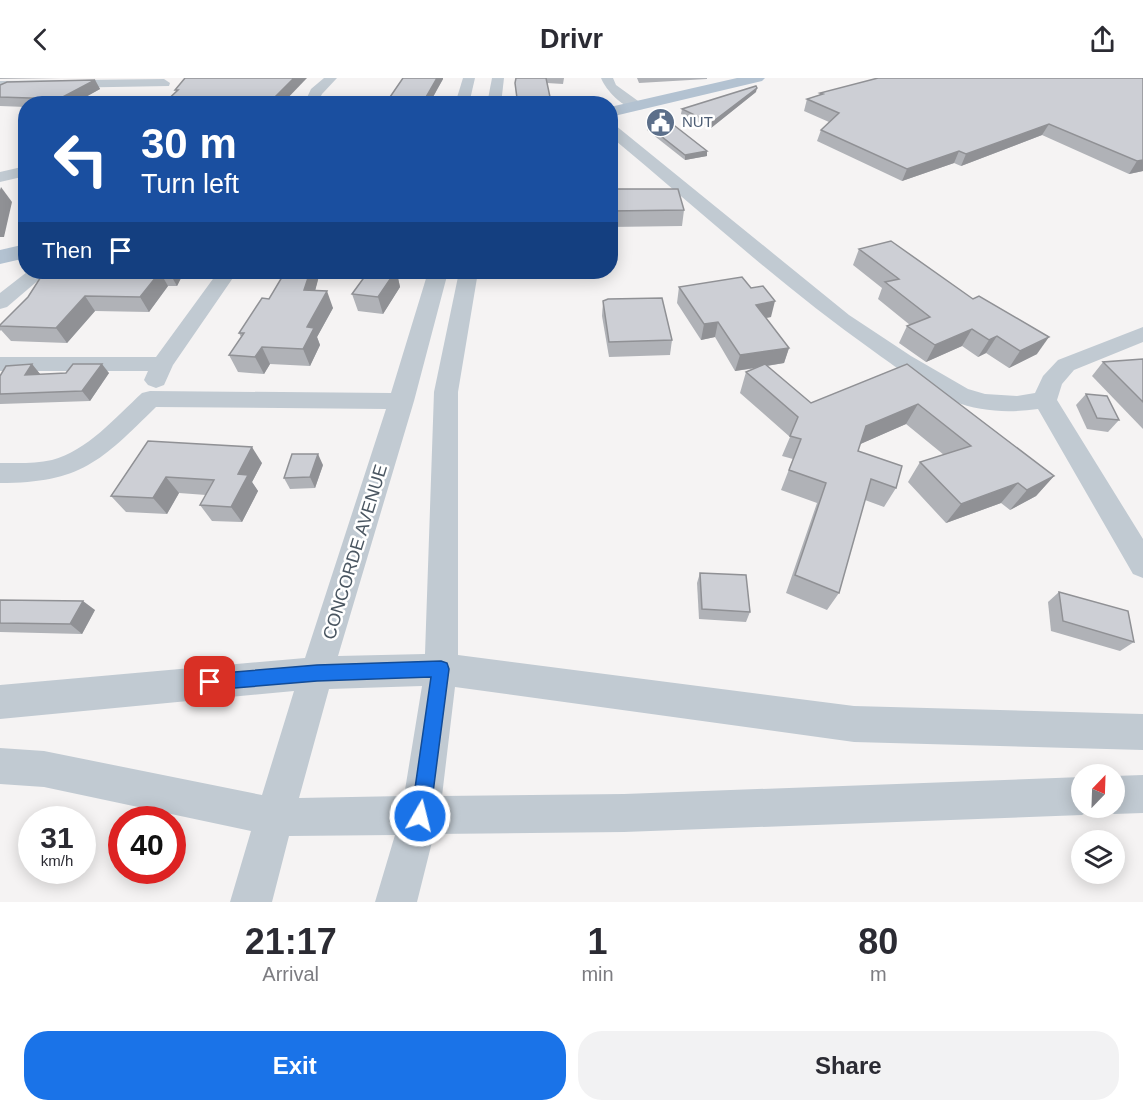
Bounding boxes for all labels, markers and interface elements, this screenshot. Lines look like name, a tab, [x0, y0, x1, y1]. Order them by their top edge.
icon: back	[24, 23, 57, 56]
icon: share	[1086, 23, 1119, 56]
text: Drivr	[540, 24, 603, 54]
public building icon: NUT	[645, 106, 677, 138]
place label: NUT	[682, 113, 713, 130]
icon: left	[42, 120, 120, 198]
text: 30 m	[141, 120, 237, 167]
text: Turn left	[141, 169, 239, 199]
icon: arrive	[104, 234, 137, 267]
text: Then	[42, 238, 92, 263]
street label: CONCORDE AVENUE	[319, 462, 391, 642]
pin	[184, 656, 235, 707]
icon: arrive	[193, 665, 226, 698]
north arrow	[1071, 764, 1125, 818]
map controls	[1071, 764, 1125, 884]
position arrow	[388, 784, 452, 848]
speed limit sign: 40	[108, 806, 186, 884]
text: 31	[40, 821, 74, 854]
button: layers	[1071, 830, 1125, 884]
text: km/h	[41, 852, 73, 869]
text: 21:17	[245, 921, 337, 962]
text: 1	[587, 921, 608, 962]
text: 80	[858, 921, 898, 962]
text: Arrival	[262, 963, 319, 985]
text: min	[581, 963, 614, 985]
text: m	[870, 963, 887, 985]
button: Exit	[24, 1031, 566, 1100]
button: Share	[578, 1031, 1119, 1100]

